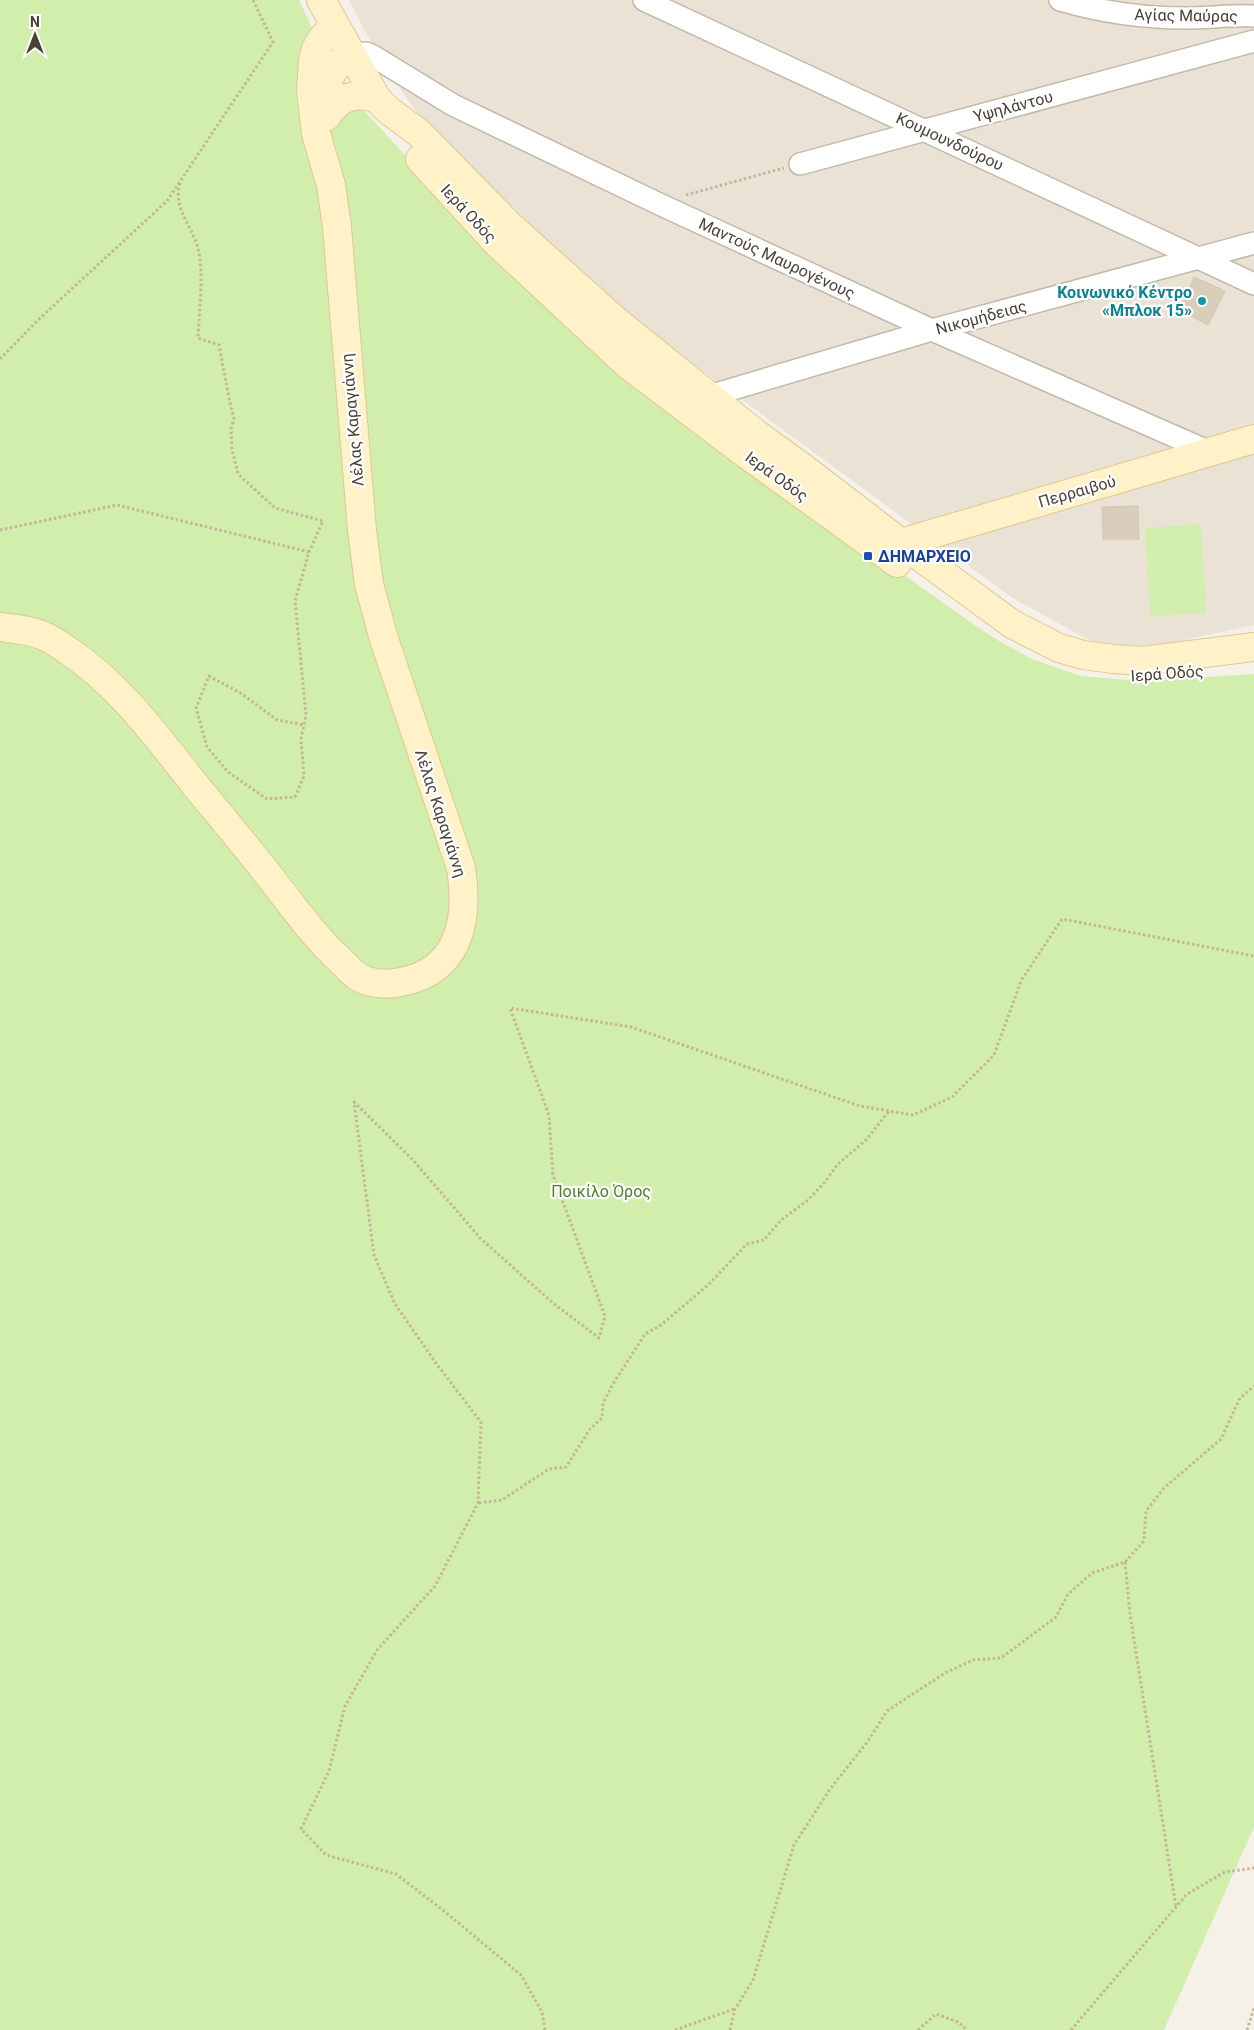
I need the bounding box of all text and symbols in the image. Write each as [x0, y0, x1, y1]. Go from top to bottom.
street label: Αγίας Μαύρας [1134, 5, 1238, 26]
north arrow [10, 10, 60, 60]
text: N [30, 14, 40, 30]
street label: Υψηλάντου [971, 87, 1055, 126]
street label: Κουμουνδούρου [893, 108, 1006, 175]
street label: Ιερά Οδός [437, 180, 500, 246]
street label: Μαντούς Μαυρογένους [696, 214, 858, 303]
place label: Κοινωνικό Κέντρο «Μπλοκ 15» [1057, 283, 1192, 320]
marker: Κοινωνικό Κέντρο «Μπλοκ 15» [1196, 295, 1208, 307]
street label: Νικομήδειας [934, 296, 1029, 339]
street label: Λέλας Καραγιάννη [337, 353, 368, 487]
street label: Ιερά Οδός [742, 447, 812, 506]
street label: Περραιβού [1036, 471, 1118, 512]
place label: ΔΗΜΑΡΧΕΙΟ [878, 547, 971, 566]
marker: ΔΗΜΑΡΧΕΙΟ [862, 550, 874, 562]
street label: Ιερά Οδός [1130, 661, 1204, 686]
street label: Λέλας Καραγιάννη [411, 747, 470, 879]
park label: Ποικίλο Όρος [551, 1182, 651, 1201]

